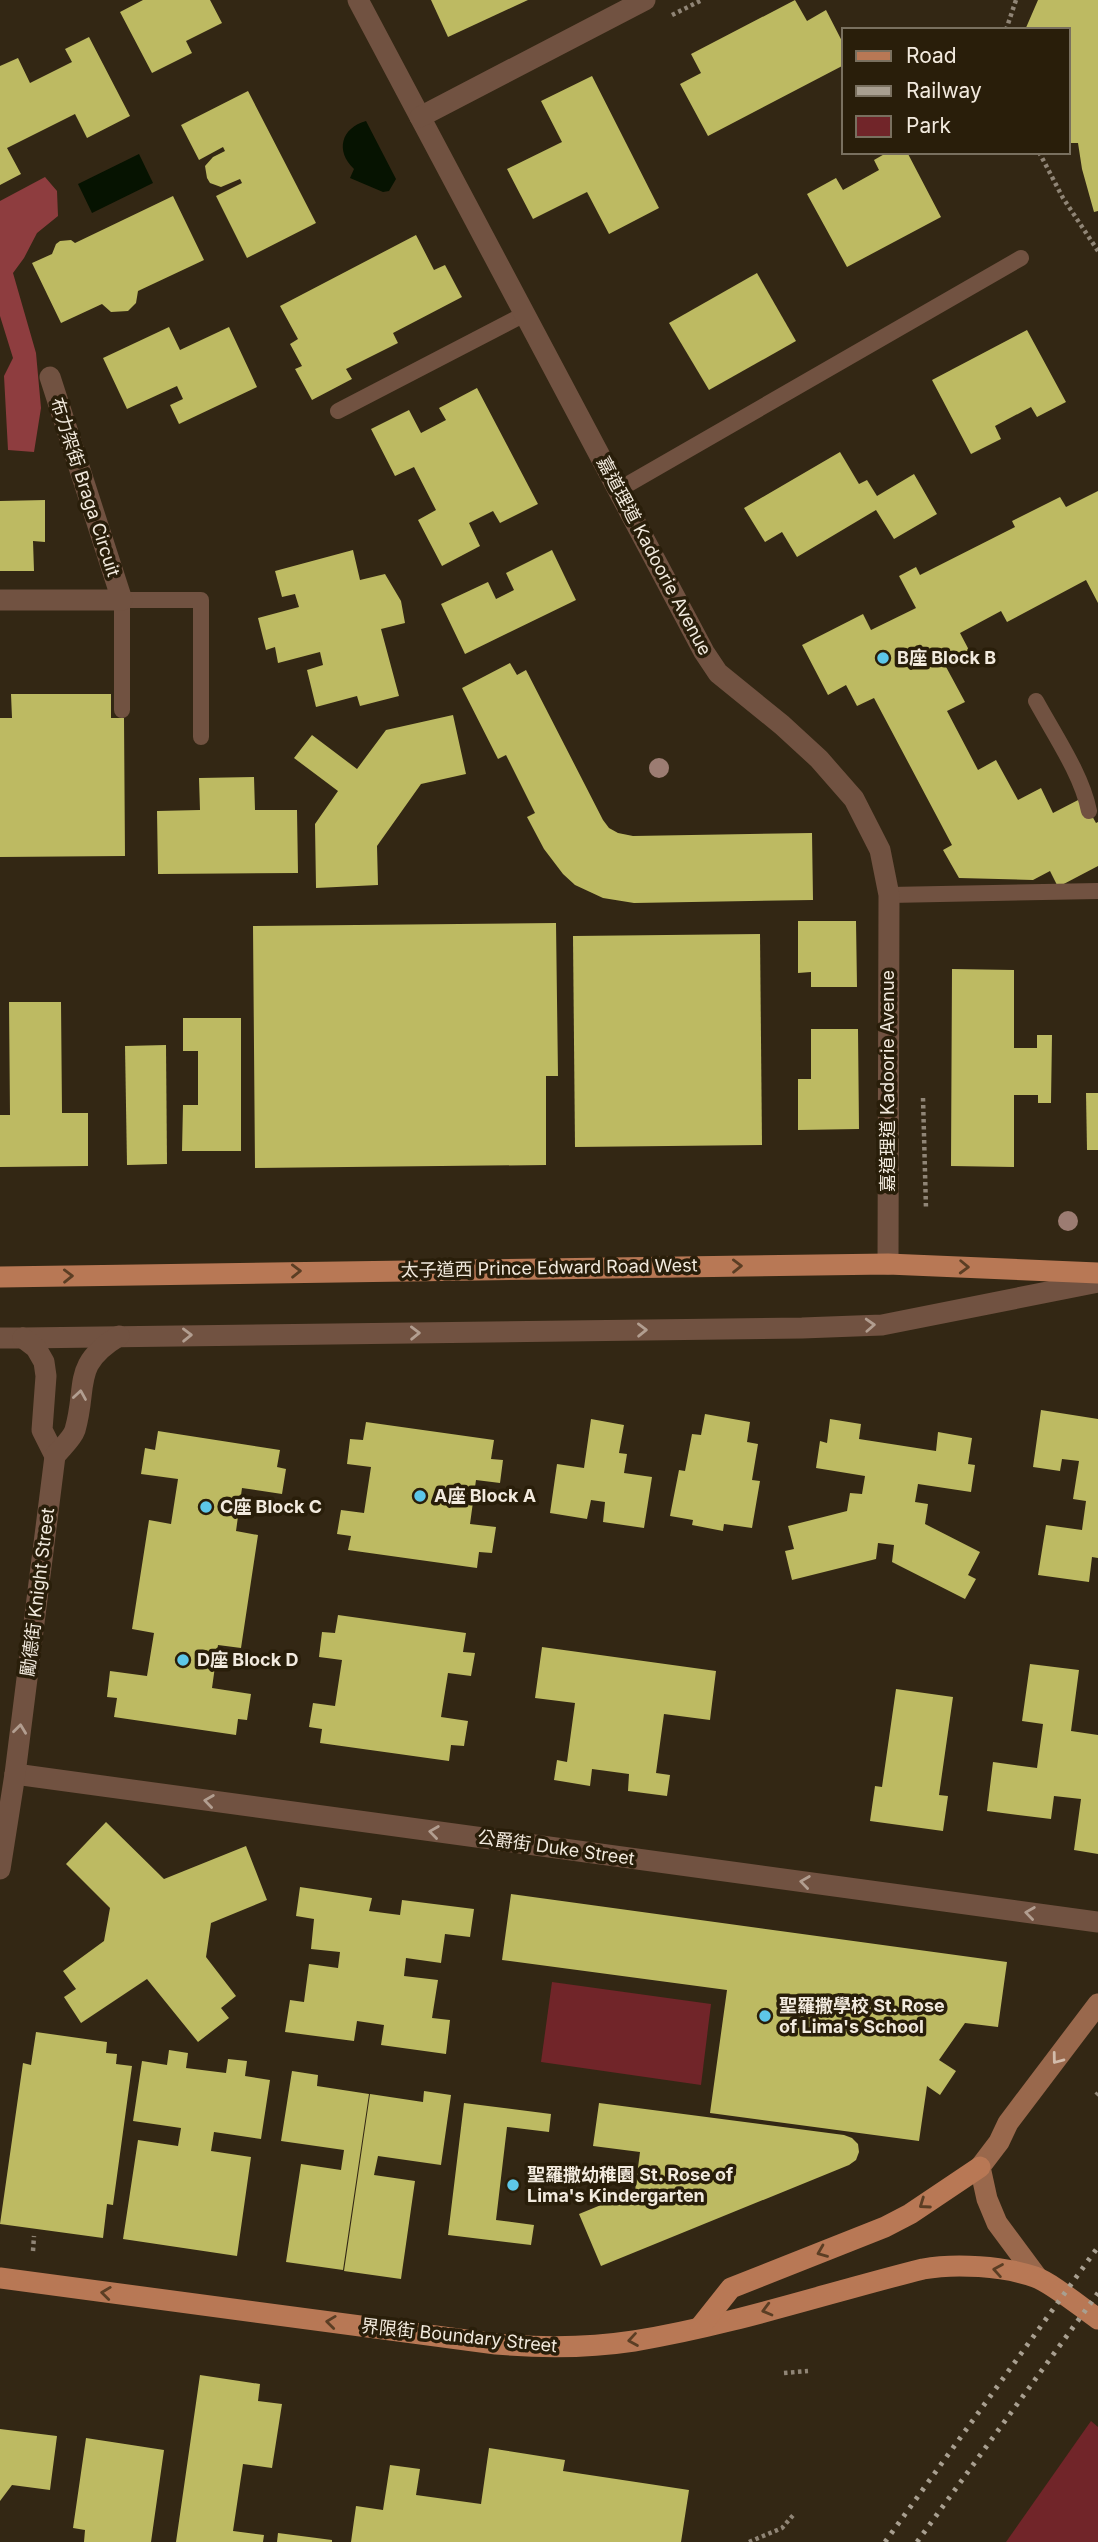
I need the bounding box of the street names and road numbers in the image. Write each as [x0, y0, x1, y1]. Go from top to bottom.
street label: 布力架街 Braga Circuit [47, 395, 124, 579]
street label: 嘉道理道 Kadoorie Avenue [593, 453, 716, 659]
street label: 嘉道理道 Kadoorie Avenue [877, 970, 898, 1192]
street label: 太子道西 Prince Edward Road West [400, 1254, 698, 1281]
street label: 勵德街 Knight Street [17, 1506, 58, 1677]
street label: 公爵街 Duke Street [476, 1826, 636, 1869]
street label: 界限街 Boundary Street [360, 2315, 558, 2356]

